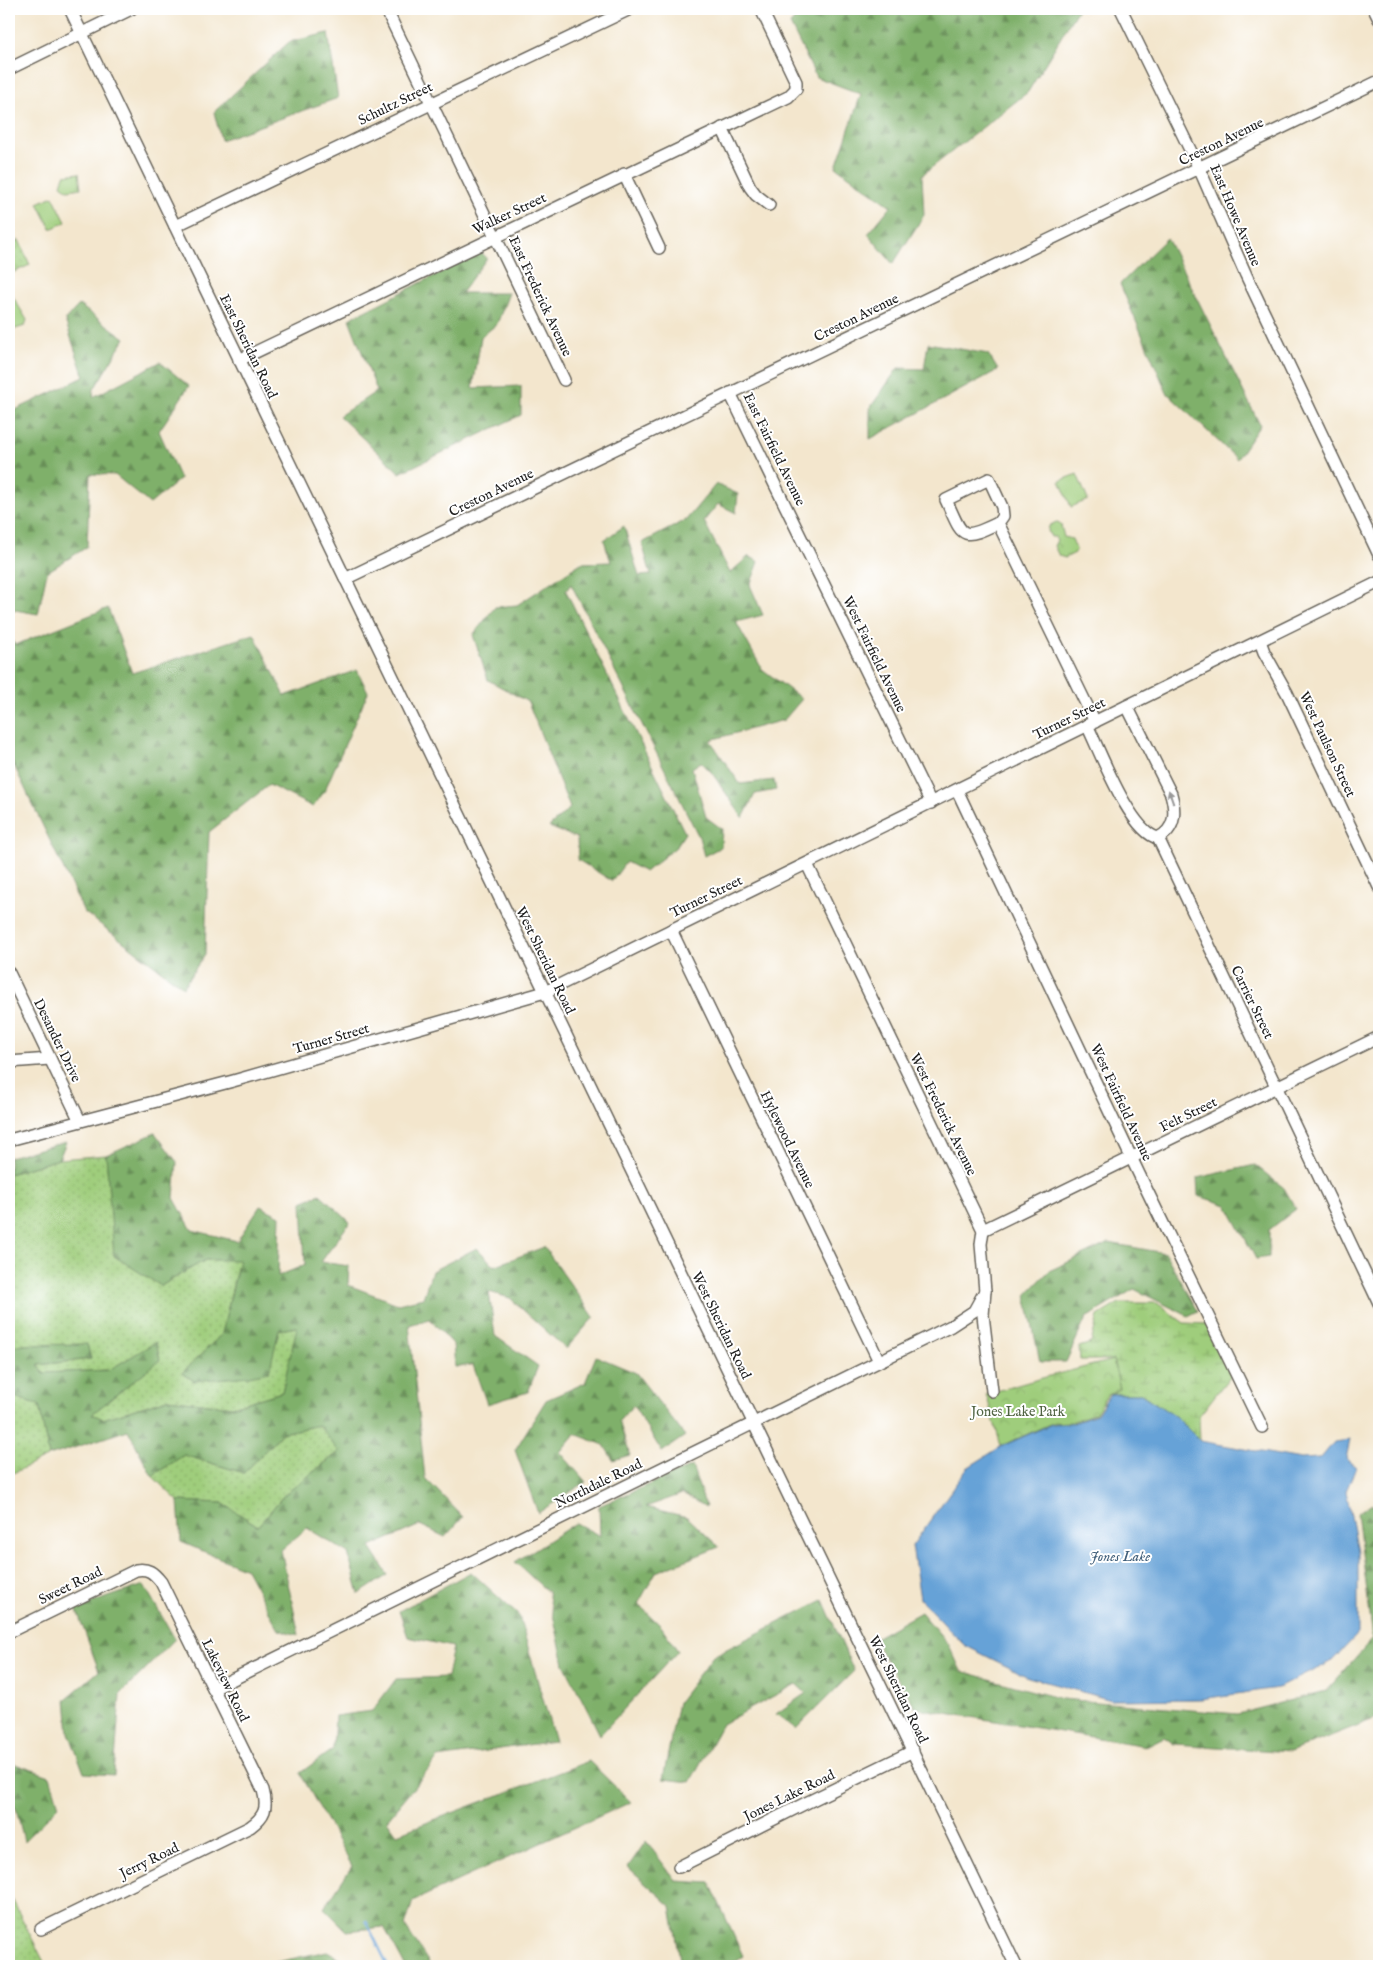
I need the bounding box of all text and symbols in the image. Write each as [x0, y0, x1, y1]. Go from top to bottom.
street label: Schultz Street [355, 78, 436, 130]
street label: Creston Avenue [1176, 113, 1267, 170]
street label: East Howe Avenue [1205, 162, 1265, 270]
street label: Walker Street [470, 189, 549, 239]
street label: East Frederick Avenue [504, 233, 576, 360]
street label: Creston Avenue [811, 289, 902, 346]
street label: East Sheridan Road [215, 291, 281, 402]
street label: East Fairfield Avenue [739, 390, 810, 510]
street label: Creston Avenue [446, 464, 537, 521]
street label: West Fairfield Avenue [838, 593, 910, 716]
street label: West Paulson Street [1295, 689, 1360, 800]
street label: Turner Street [1030, 694, 1109, 744]
one-way arrow [1167, 789, 1175, 804]
street label: Turner Street [667, 872, 746, 922]
street label: West Sheridan Road [511, 904, 579, 1018]
street label: Carrier Street [1227, 963, 1278, 1042]
street label: Desander Drive [29, 996, 85, 1086]
street label: Turner Street [291, 1019, 372, 1058]
street label: West Fairfield Avenue [1086, 1041, 1156, 1164]
street label: West Frederick Avenue [906, 1050, 981, 1179]
street label: Hylewood Avenue [756, 1088, 819, 1192]
street label: Felt Street [1157, 1093, 1220, 1137]
street label: West Sheridan Road [687, 1269, 755, 1383]
park label: Jones Lake Park [969, 1403, 1066, 1421]
street label: Northdale Road [552, 1455, 646, 1513]
water label: Jones Lake [1090, 1547, 1150, 1566]
street label: Sweet Road [36, 1563, 106, 1609]
street label: West Sheridan Road [864, 1633, 932, 1747]
street label: Lakeview Road [197, 1636, 253, 1725]
street label: Jones Lake Road [739, 1766, 838, 1827]
street label: Jerry Road [115, 1839, 182, 1884]

